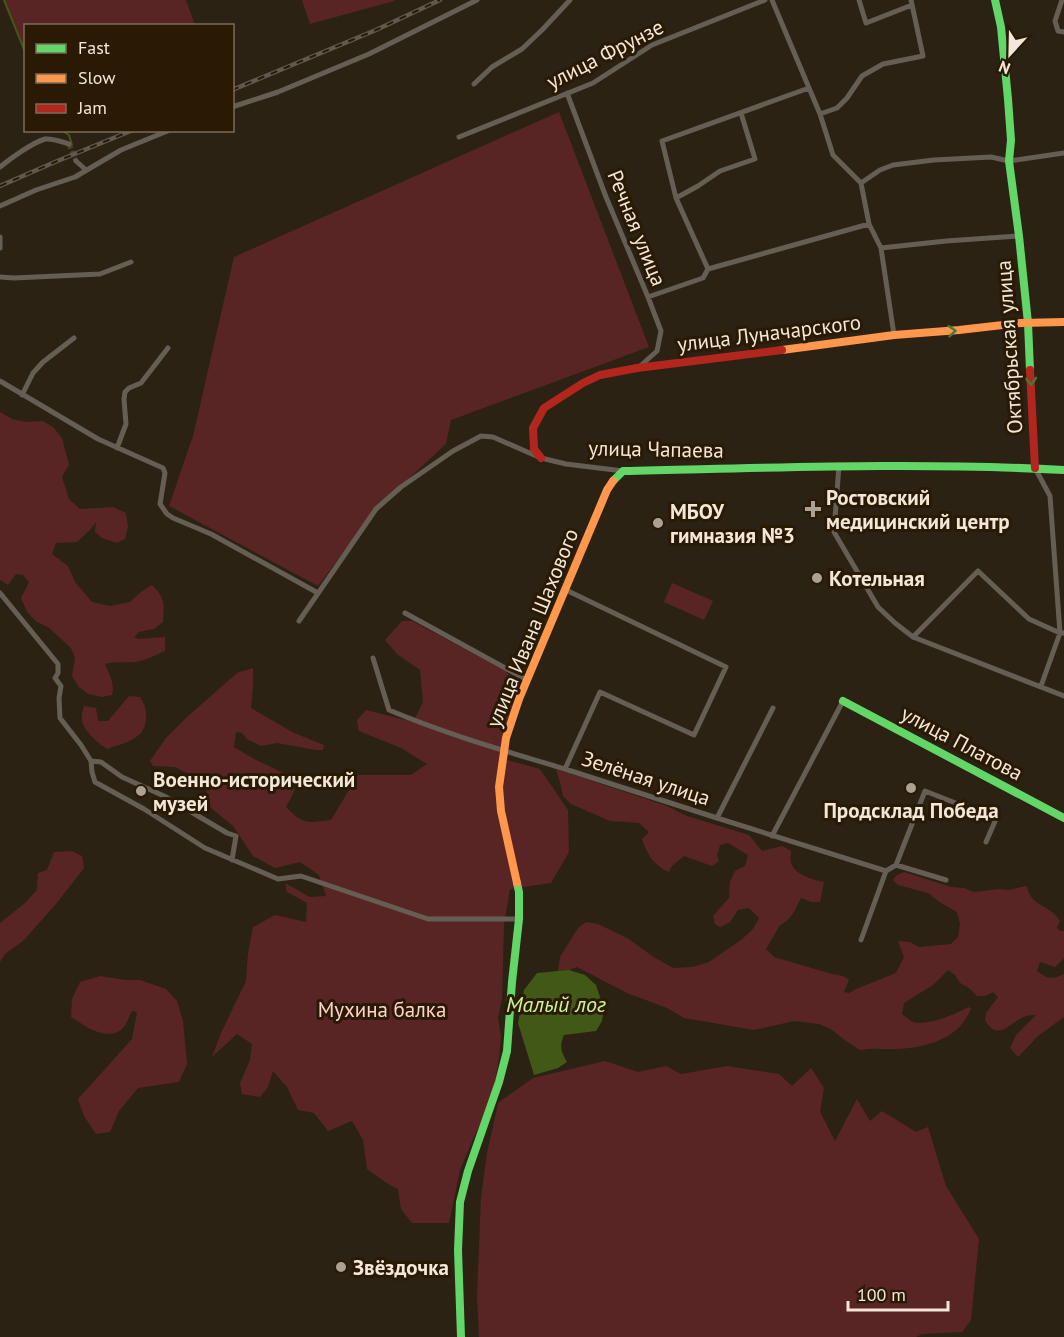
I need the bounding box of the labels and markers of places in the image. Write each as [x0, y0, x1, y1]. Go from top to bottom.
place label: Ростовский медицинский центр [826, 484, 1010, 535]
place label: МБОУ гимназия №3 [670, 498, 795, 549]
marker: Ростовский медицинский центр [804, 500, 822, 518]
marker: МБОУ гимназия №3 [651, 516, 665, 530]
place label: Котельная [829, 565, 925, 592]
marker: Котельная [810, 571, 824, 585]
place label: Военно-исторический музей [153, 766, 355, 817]
marker: Продсклад Победа [904, 781, 918, 795]
marker: Военно-исторический музей [134, 784, 148, 798]
place label: Продсклад Победа [823, 797, 999, 824]
place label: Звёздочка [353, 1254, 449, 1281]
marker: Звёздочка [334, 1260, 348, 1274]

